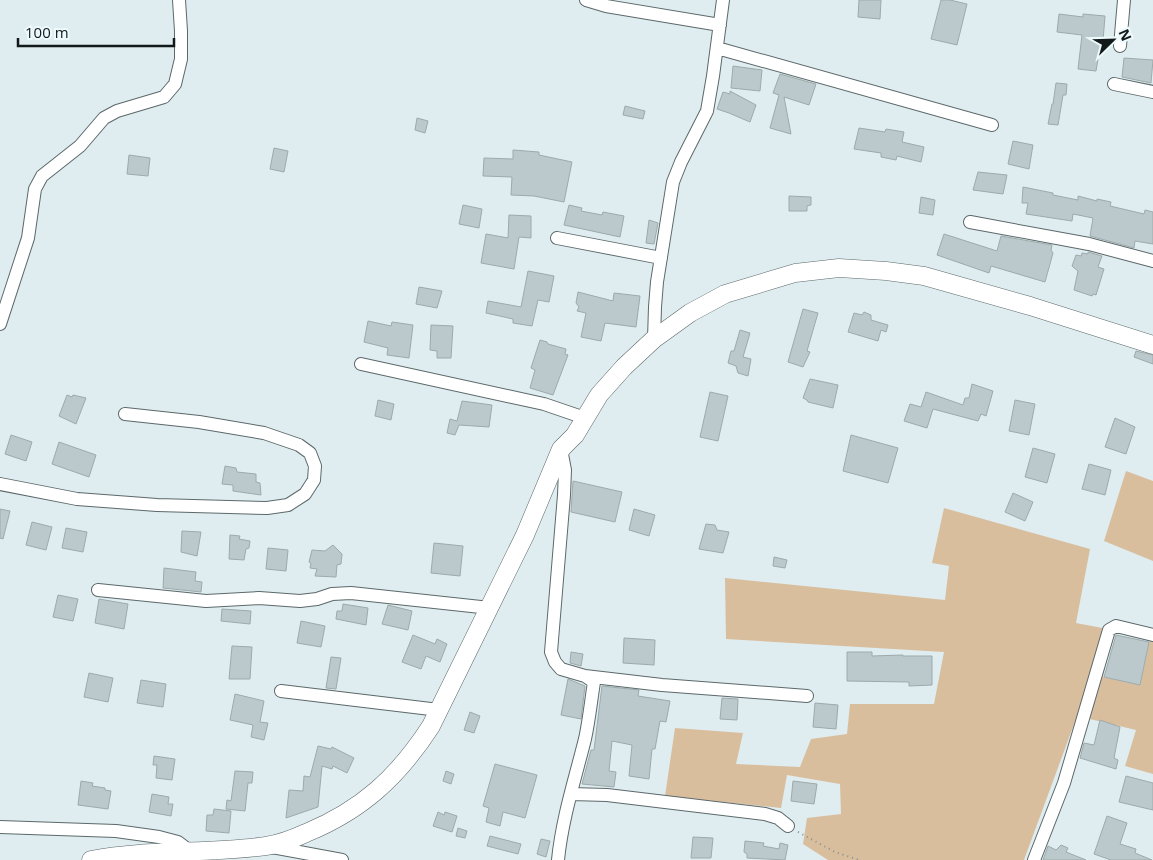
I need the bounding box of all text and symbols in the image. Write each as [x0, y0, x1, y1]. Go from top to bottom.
scale bar [18, 15, 174, 47]
north arrow [1088, 15, 1138, 65]
text: 100 m [25, 22, 69, 42]
text: N [1114, 26, 1136, 44]

